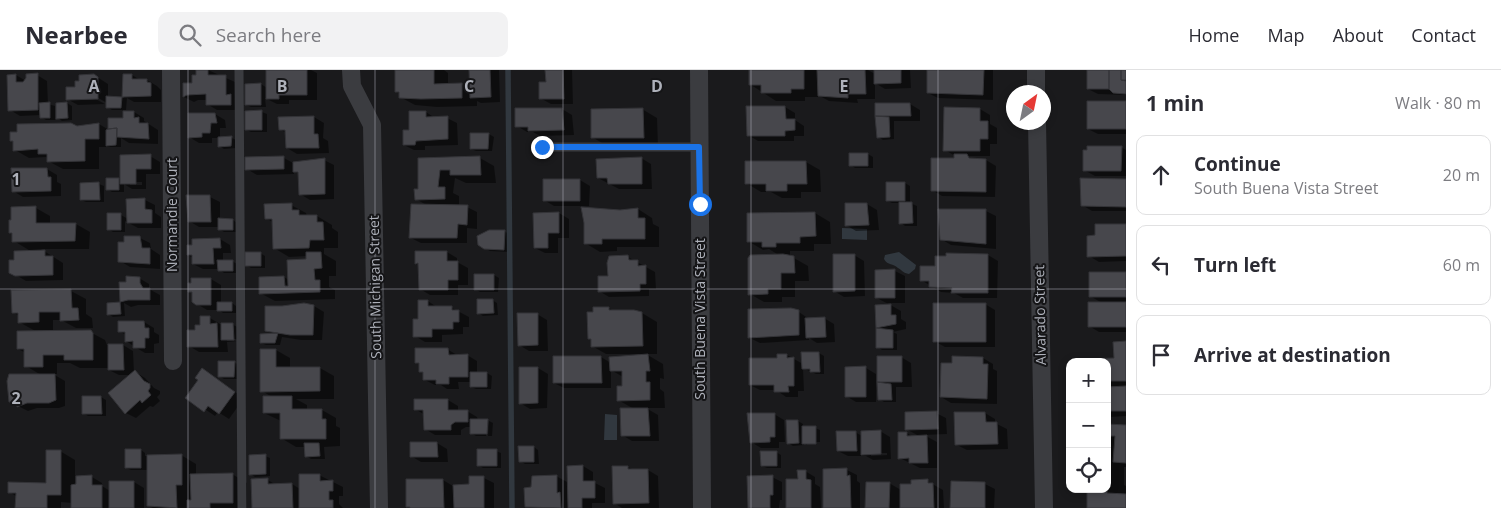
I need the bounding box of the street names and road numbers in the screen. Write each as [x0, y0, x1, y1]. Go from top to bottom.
street label: Normandie Court [162, 158, 181, 272]
street label: South Michigan Street [364, 215, 385, 359]
street label: South Buena Vista Street [690, 238, 709, 400]
street label: Alvarado Street [1029, 265, 1050, 365]

